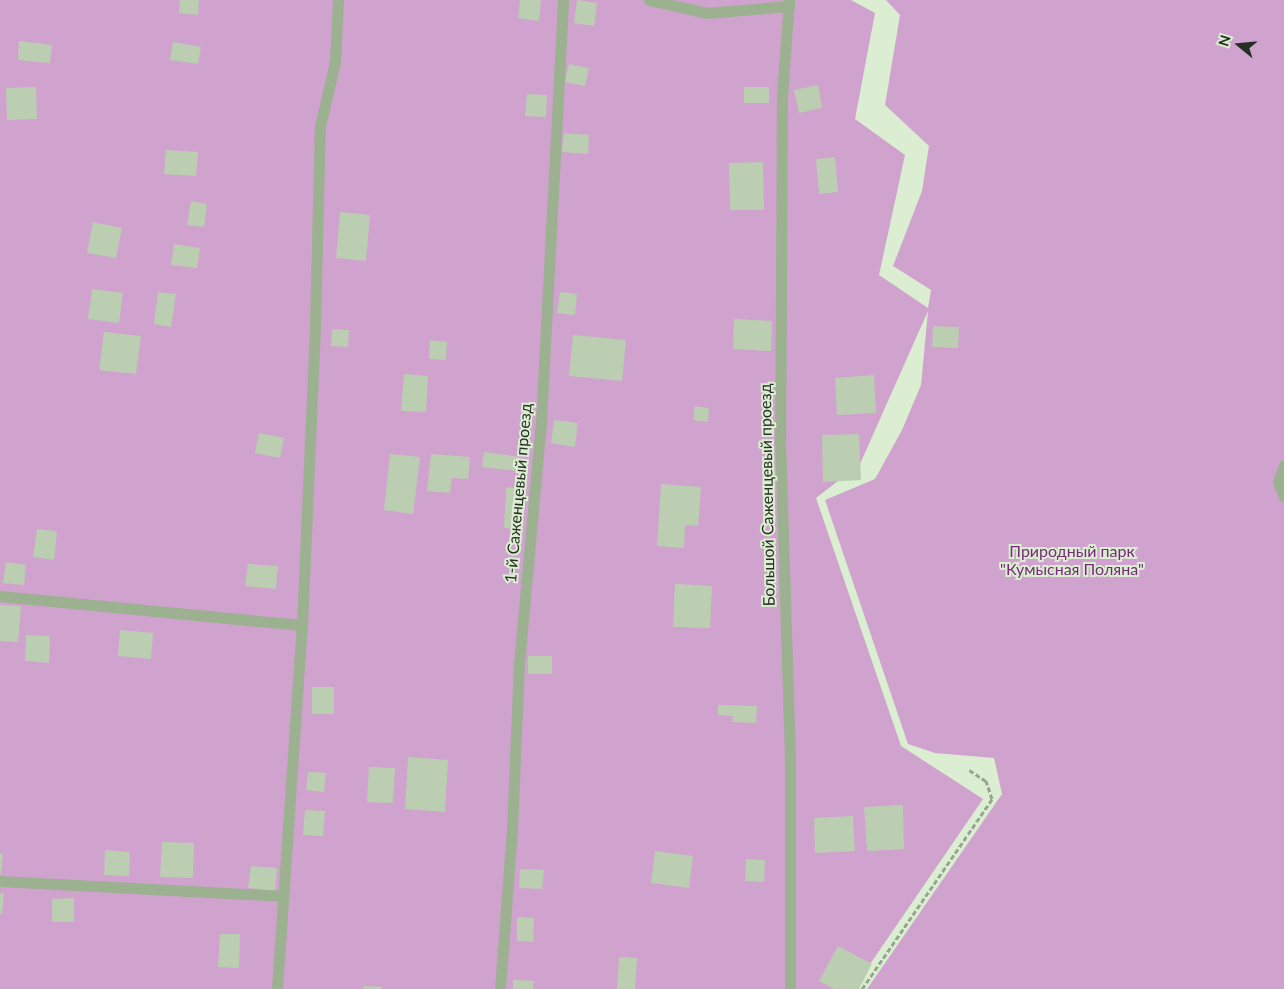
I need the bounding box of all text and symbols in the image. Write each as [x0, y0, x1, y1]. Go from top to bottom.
north arrow [1214, 20, 1264, 70]
text: N [1214, 33, 1234, 48]
street label: Большой Саженцевый проезд [755, 383, 779, 607]
street label: 1-й Саженцевый проезд [501, 402, 535, 584]
park label: Природный парк "Кумысная Поляна" [1000, 541, 1144, 579]

